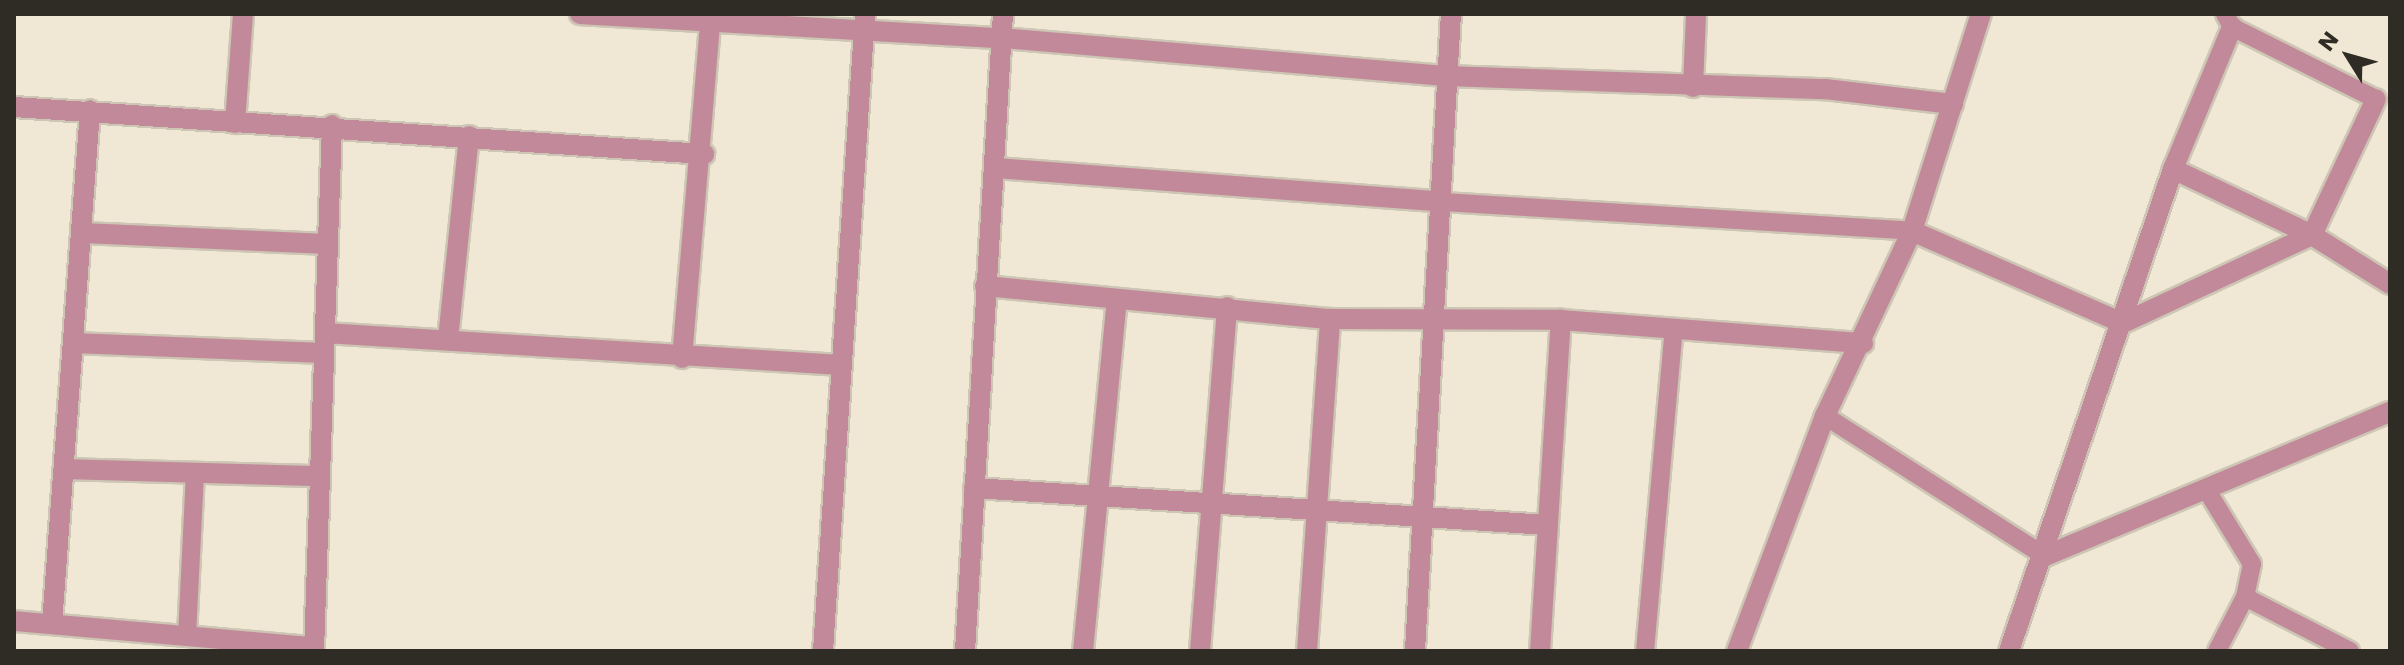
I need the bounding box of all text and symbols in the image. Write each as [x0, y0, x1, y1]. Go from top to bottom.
north arrow [2308, 16, 2388, 96]
text: N [2311, 25, 2346, 57]

